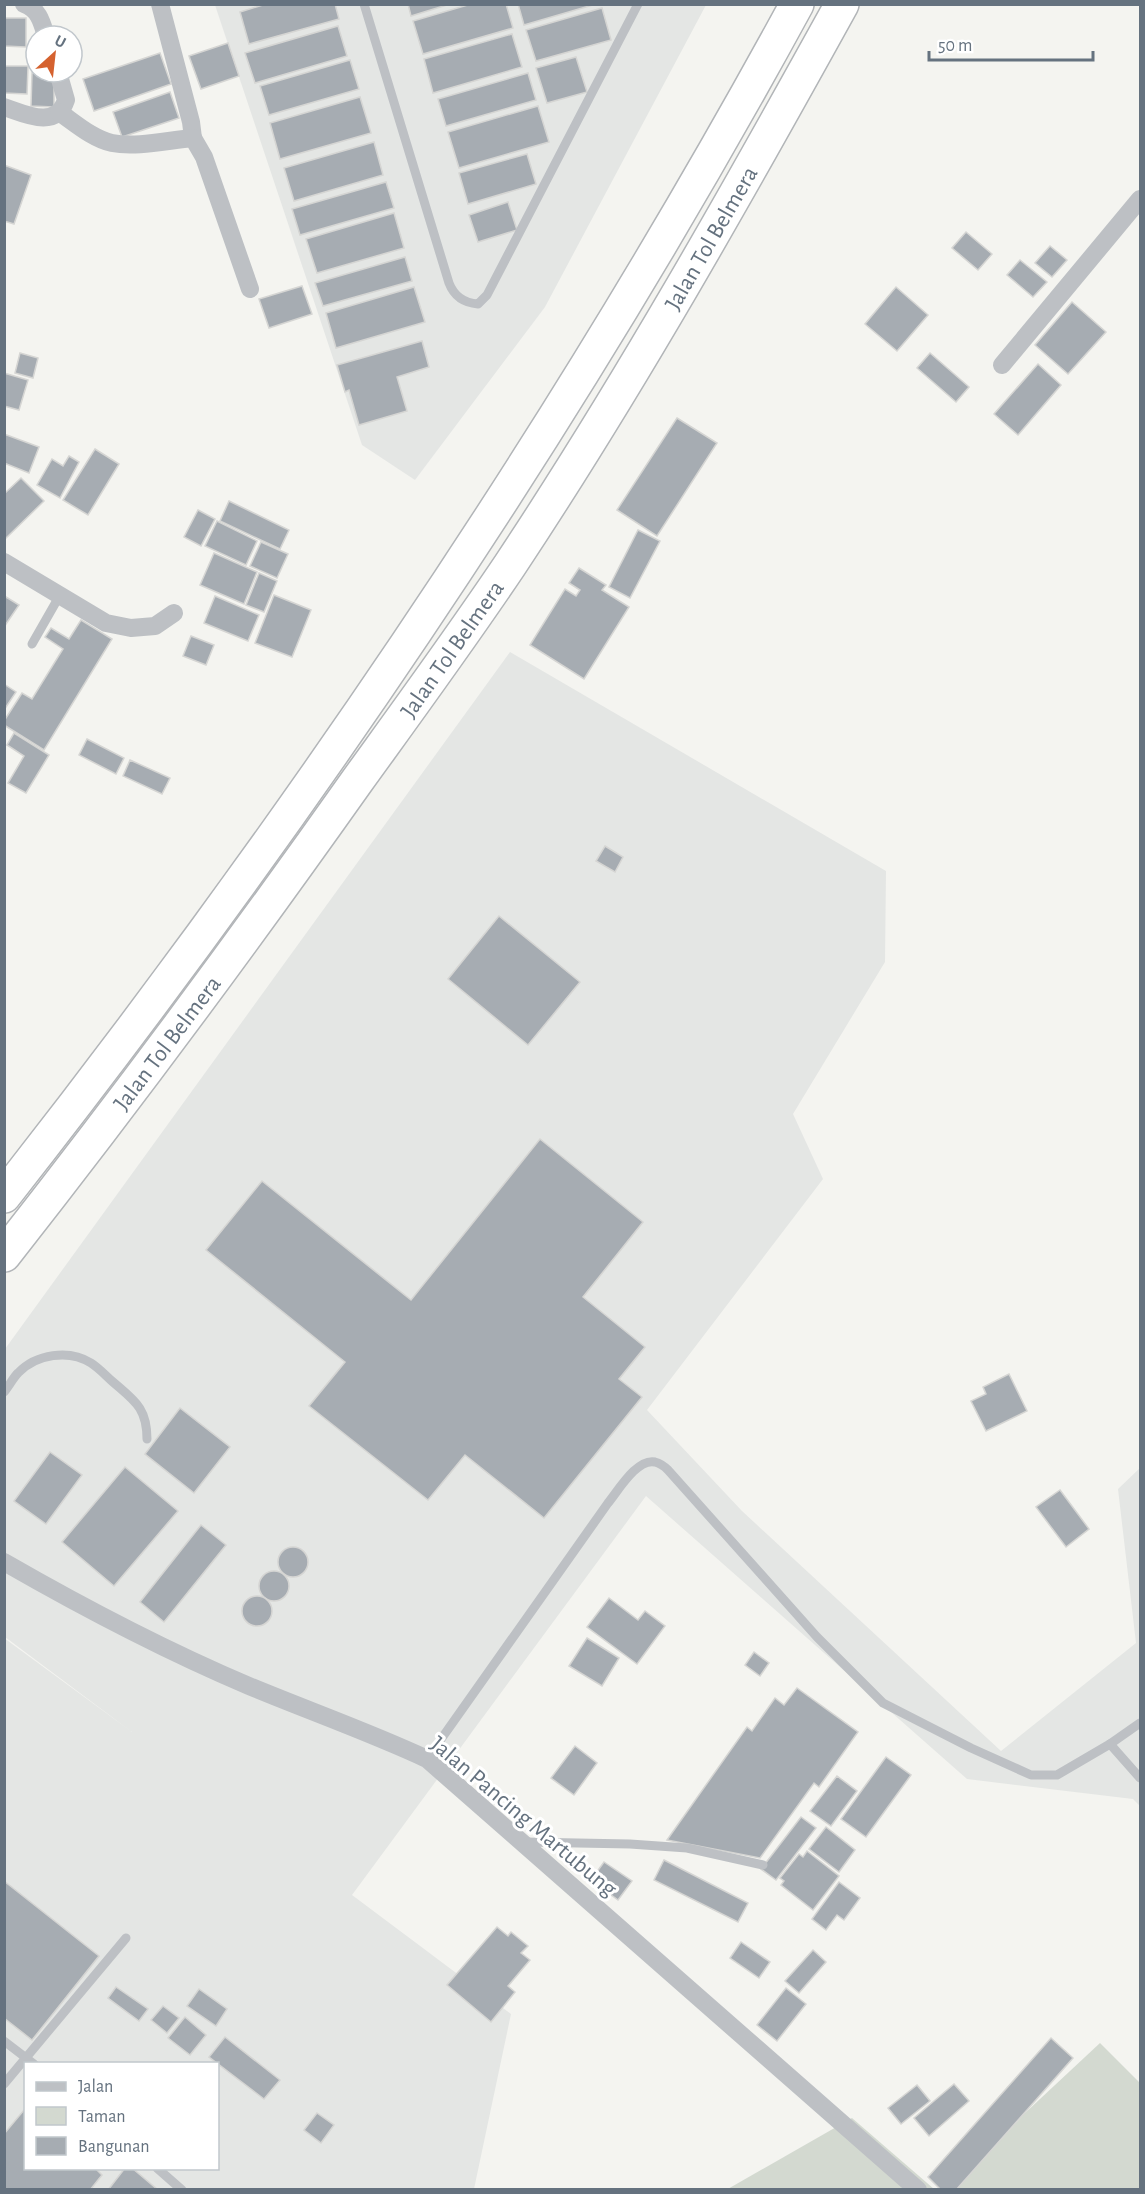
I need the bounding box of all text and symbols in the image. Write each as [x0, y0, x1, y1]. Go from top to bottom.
north arrow [24, 24, 84, 84]
scale bar [929, 24, 1092, 62]
text: U [52, 32, 69, 51]
text: 50 m [938, 37, 972, 55]
street label: Jalan Tol Belmera [661, 163, 763, 314]
street label: Jalan Tol Belmera [397, 577, 509, 723]
street label: Jalan Tol Belmera [110, 972, 226, 1115]
street label: Jalan Pancing Martubung [426, 1732, 621, 1902]
legend [24, 2062, 219, 2170]
text: Jalan [78, 2078, 113, 2096]
text: Taman [78, 2108, 126, 2126]
text: Bangunan [78, 2138, 150, 2156]

